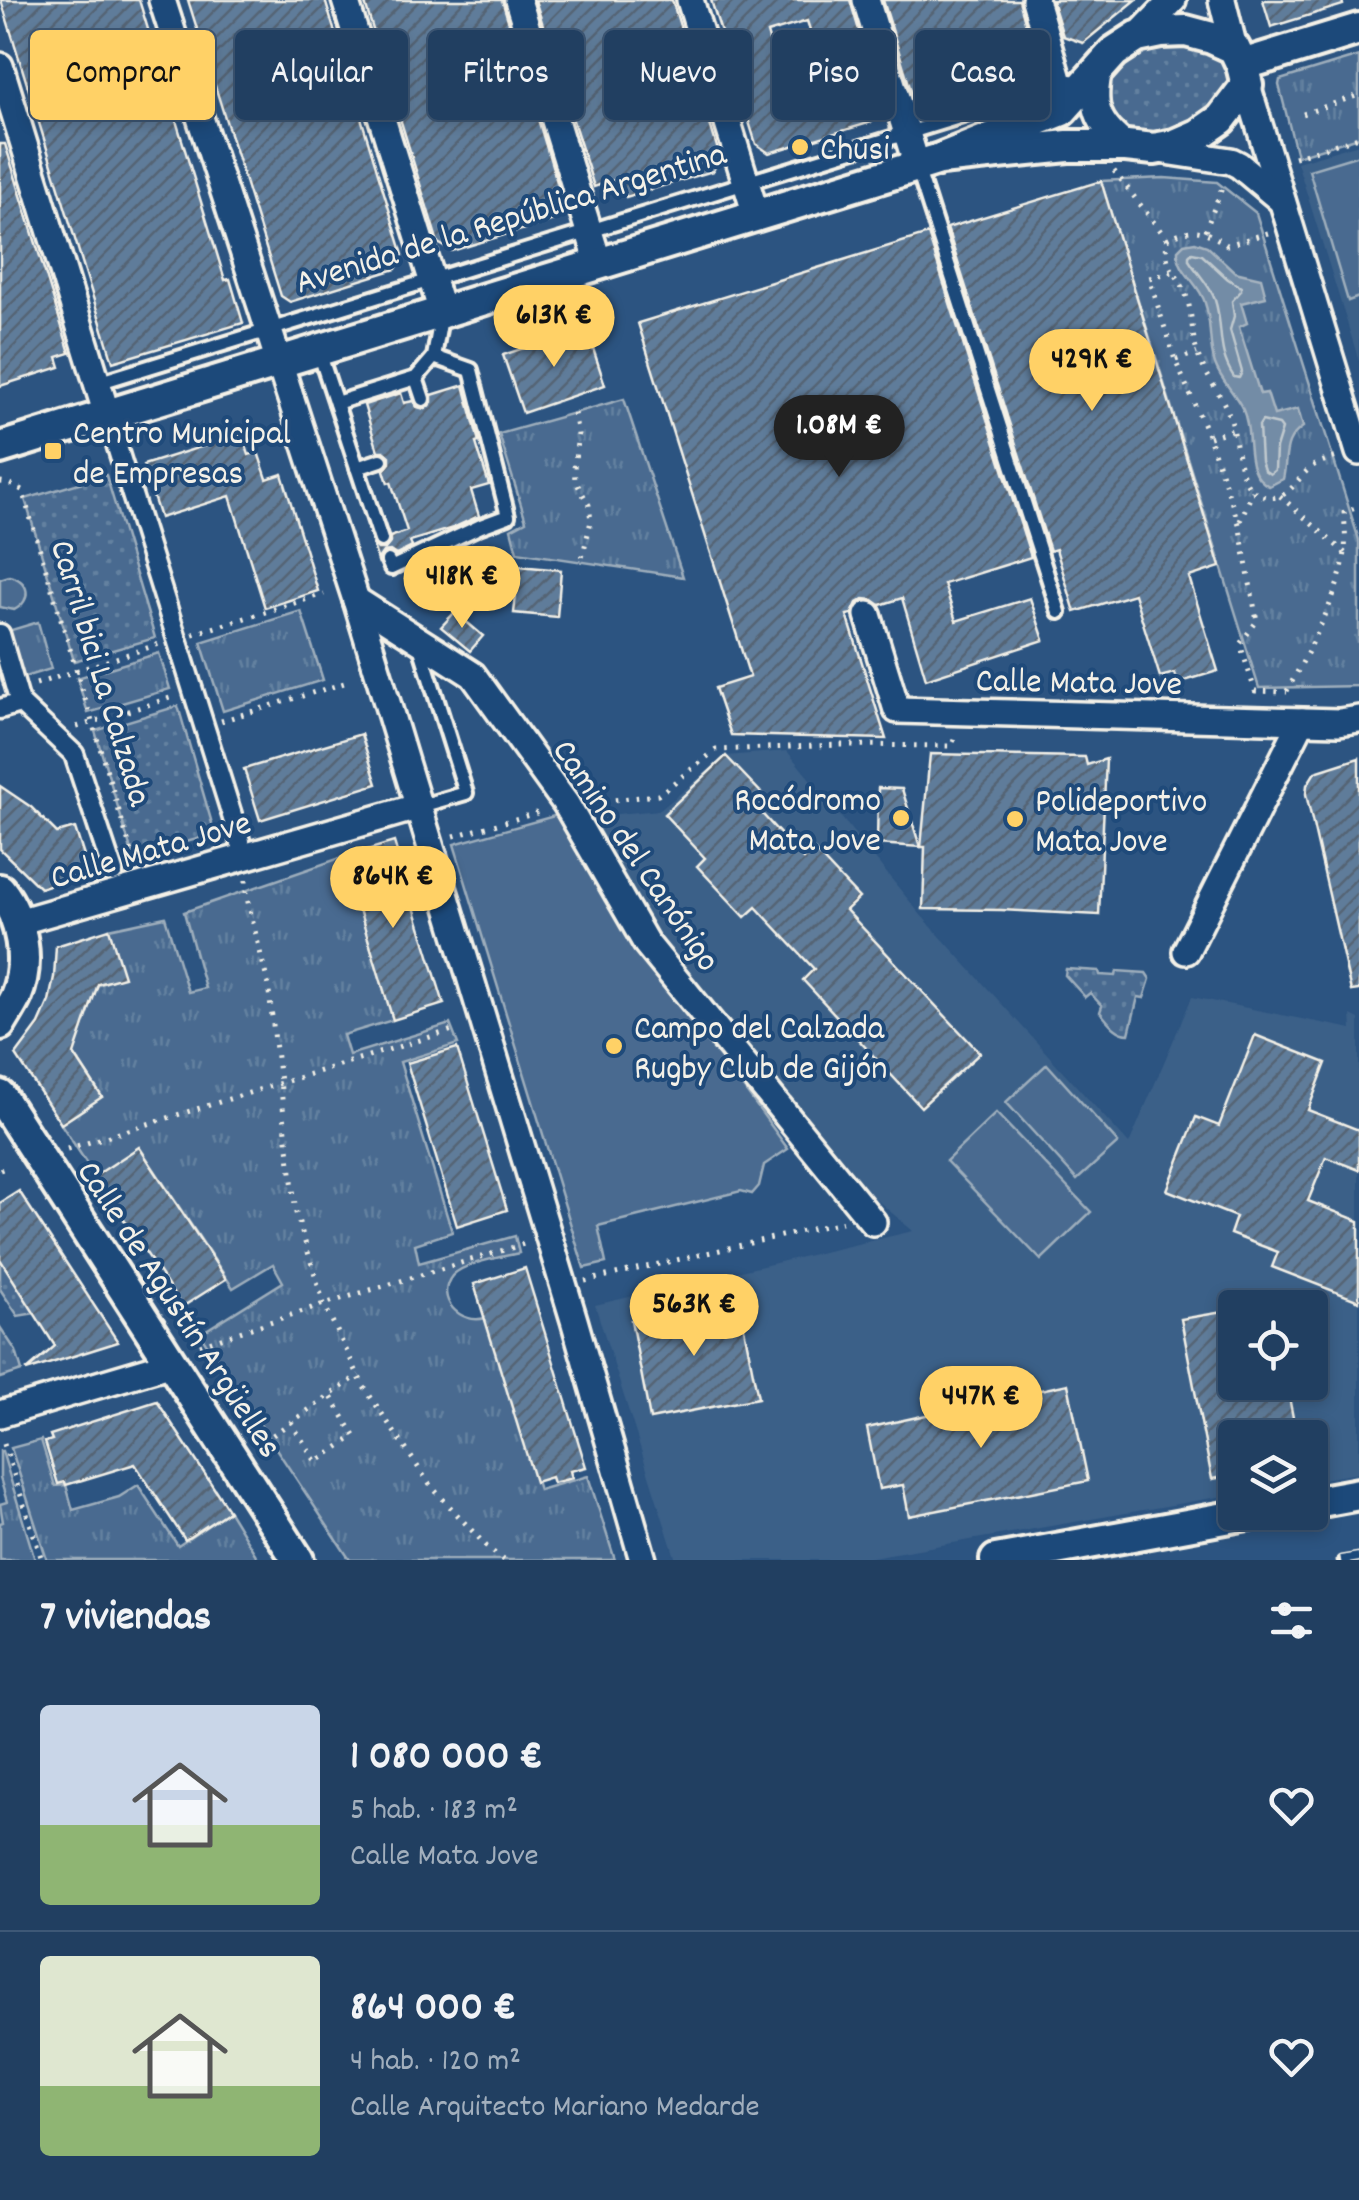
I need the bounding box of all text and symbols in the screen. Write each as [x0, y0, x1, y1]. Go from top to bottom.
chip: Comprar [30, 30, 215, 120]
chip: Alquilar [235, 30, 408, 120]
chip: Filtros [428, 30, 584, 120]
chip: Nuevo [604, 30, 752, 120]
chip: Piso [772, 30, 895, 120]
chip: Casa [915, 30, 1050, 120]
place label: Chusi [820, 127, 890, 177]
street label: Avenida de la República Argentina [290, 131, 734, 310]
marker: Chusi [789, 136, 811, 158]
pin: 613K € [473, 285, 635, 370]
text: 613K € [516, 294, 592, 340]
pin: 429K € [1011, 329, 1173, 414]
text: 429K € [1051, 338, 1133, 384]
pin: 1.08M € [747, 395, 931, 480]
text: 1.08M € [796, 404, 882, 450]
place label: Centro Municipal de Empresas [73, 411, 291, 501]
marker: Centro Municipal de Empresas [42, 440, 64, 462]
street label: Carril bici La Calzada [34, 534, 163, 813]
pin: 418K € [381, 546, 543, 631]
text: 418K € [425, 555, 499, 601]
street label: Calle Mata Jove [975, 658, 1183, 712]
street label: Camino del Canónigo [537, 730, 730, 983]
place label: Rocódromo Mata Jove [734, 778, 881, 868]
place label: Polideportivo Mata Jove [1035, 779, 1207, 869]
street label: Calle Mata Jove [45, 800, 257, 905]
marker: Rocódromo Mata Jove [890, 807, 912, 829]
marker: Polideportivo Mata Jove [1004, 808, 1026, 830]
pin: 864K € [312, 846, 474, 931]
text: 864K € [352, 855, 434, 901]
place label: Campo del Calzada Rugby Club de Gijón [634, 1006, 888, 1096]
marker: Campo del Calzada Rugby Club de Gijón [603, 1035, 625, 1057]
street label: Calle de Agustín Argüelles [62, 1152, 292, 1469]
pin: 563K € [613, 1274, 775, 1359]
text: 563K € [652, 1283, 736, 1329]
map controls [1218, 1290, 1328, 1530]
button: locate [1218, 1290, 1328, 1400]
pin: 447K € [900, 1366, 1062, 1451]
text: 447K € [942, 1375, 1020, 1421]
button: layers [1218, 1420, 1328, 1530]
text: 7 viviendas [40, 1590, 211, 1650]
icon: filters [1264, 1593, 1319, 1648]
text: 1 080 000 € [350, 1729, 543, 1789]
icon: home [120, 1745, 240, 1865]
icon: heart [1264, 1778, 1319, 1833]
text: 5 hab. · 183 m² [350, 1789, 518, 1835]
text: Calle Mata Jove [350, 1835, 539, 1881]
text: 864 000 € [350, 1980, 516, 2040]
icon: home [120, 1996, 240, 2116]
icon: heart [1264, 2029, 1319, 2084]
text: 4 hab. · 120 m² [350, 2040, 521, 2086]
text: Calle Arquitecto Mariano Medarde [350, 2086, 759, 2132]

